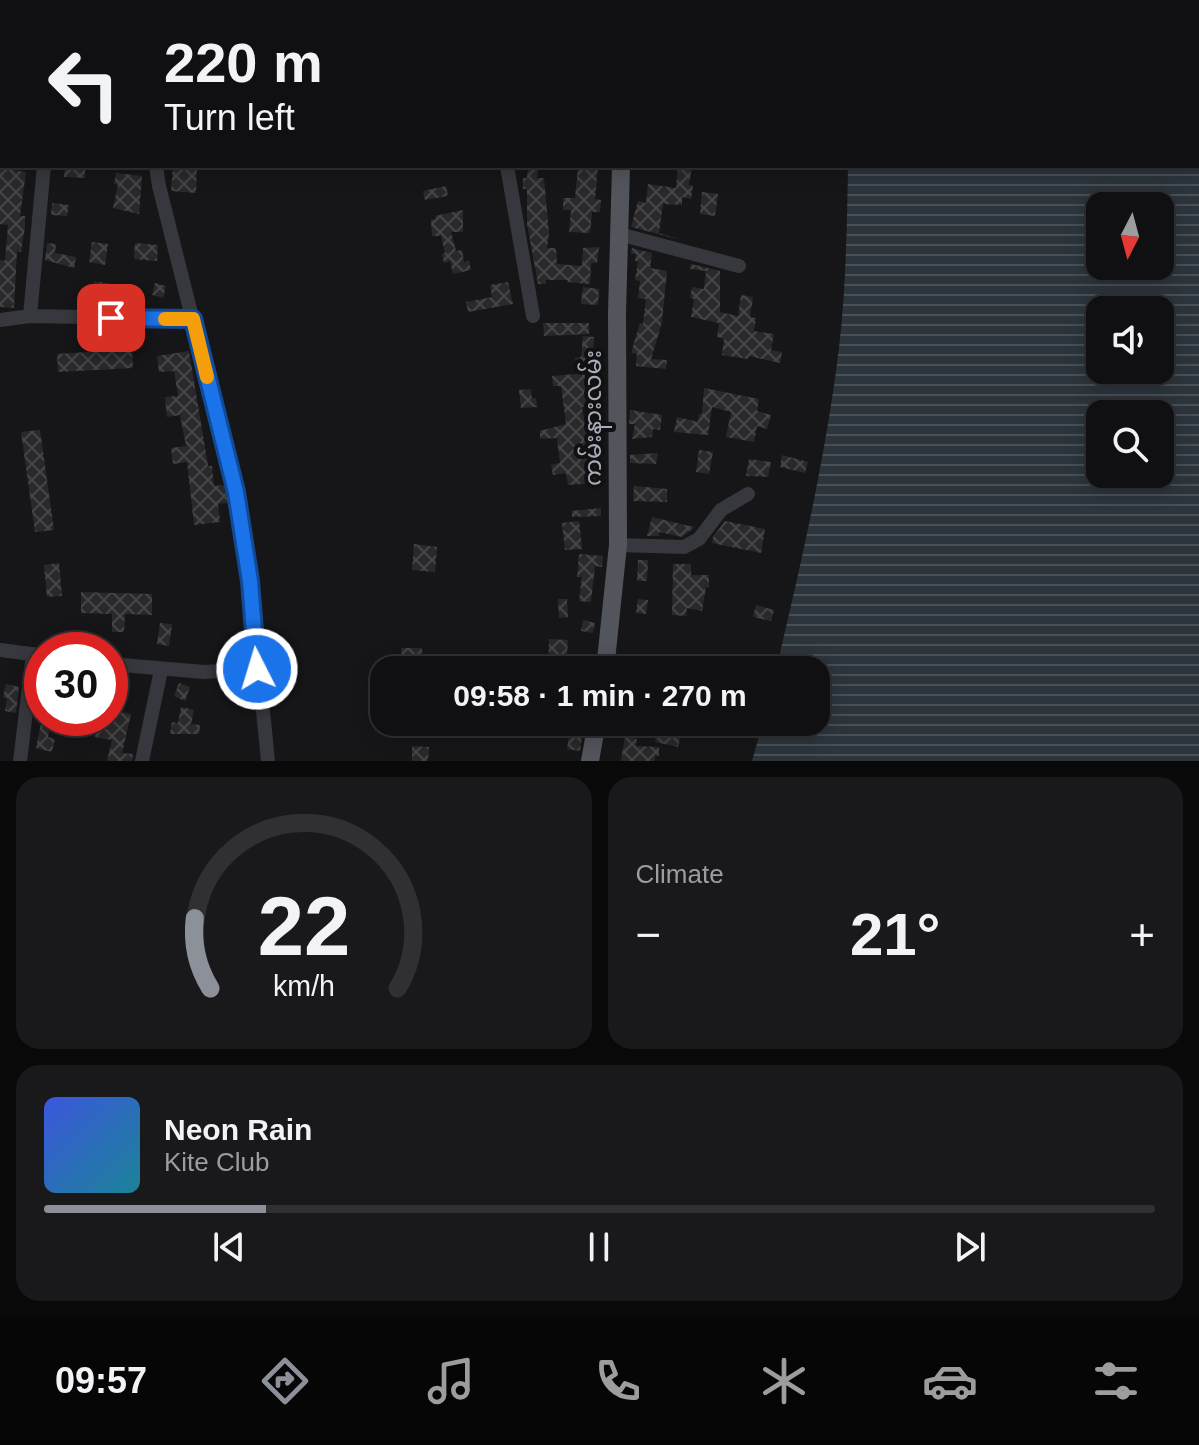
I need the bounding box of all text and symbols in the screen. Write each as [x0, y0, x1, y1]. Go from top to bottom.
text: 220 m [164, 31, 323, 94]
icon: left [32, 32, 136, 136]
text: Turn left [164, 97, 295, 138]
north arrow [1086, 192, 1174, 280]
map controls [1086, 192, 1174, 488]
pin [77, 284, 145, 352]
icon: arrive [89, 296, 133, 340]
button: sound [1086, 296, 1174, 384]
street label: ကမ်းနားလမ်း [577, 350, 612, 486]
button: search [1086, 400, 1174, 488]
position arrow [215, 627, 299, 711]
speed limit sign: 30 [24, 632, 128, 736]
text: 09:58 · 1 min · 270 m [453, 679, 747, 712]
text: Climate [636, 859, 724, 889]
text: 22 [257, 880, 350, 973]
text: 21° [850, 901, 941, 968]
text: − [636, 910, 661, 959]
text: + [1129, 910, 1155, 959]
text: km/h [273, 970, 335, 1002]
text: Neon Rain [164, 1113, 312, 1146]
text: Kite Club [164, 1147, 270, 1177]
icon: previous [207, 1225, 251, 1269]
icon: pause [577, 1225, 621, 1269]
icon: next [948, 1225, 992, 1269]
icon: directions [257, 1353, 313, 1409]
icon: music [423, 1353, 479, 1409]
icon: phone [590, 1353, 646, 1409]
icon: climate [756, 1353, 812, 1409]
icon: car [922, 1353, 978, 1409]
icon: filters [1088, 1353, 1144, 1409]
text: 09:57 [55, 1360, 147, 1401]

